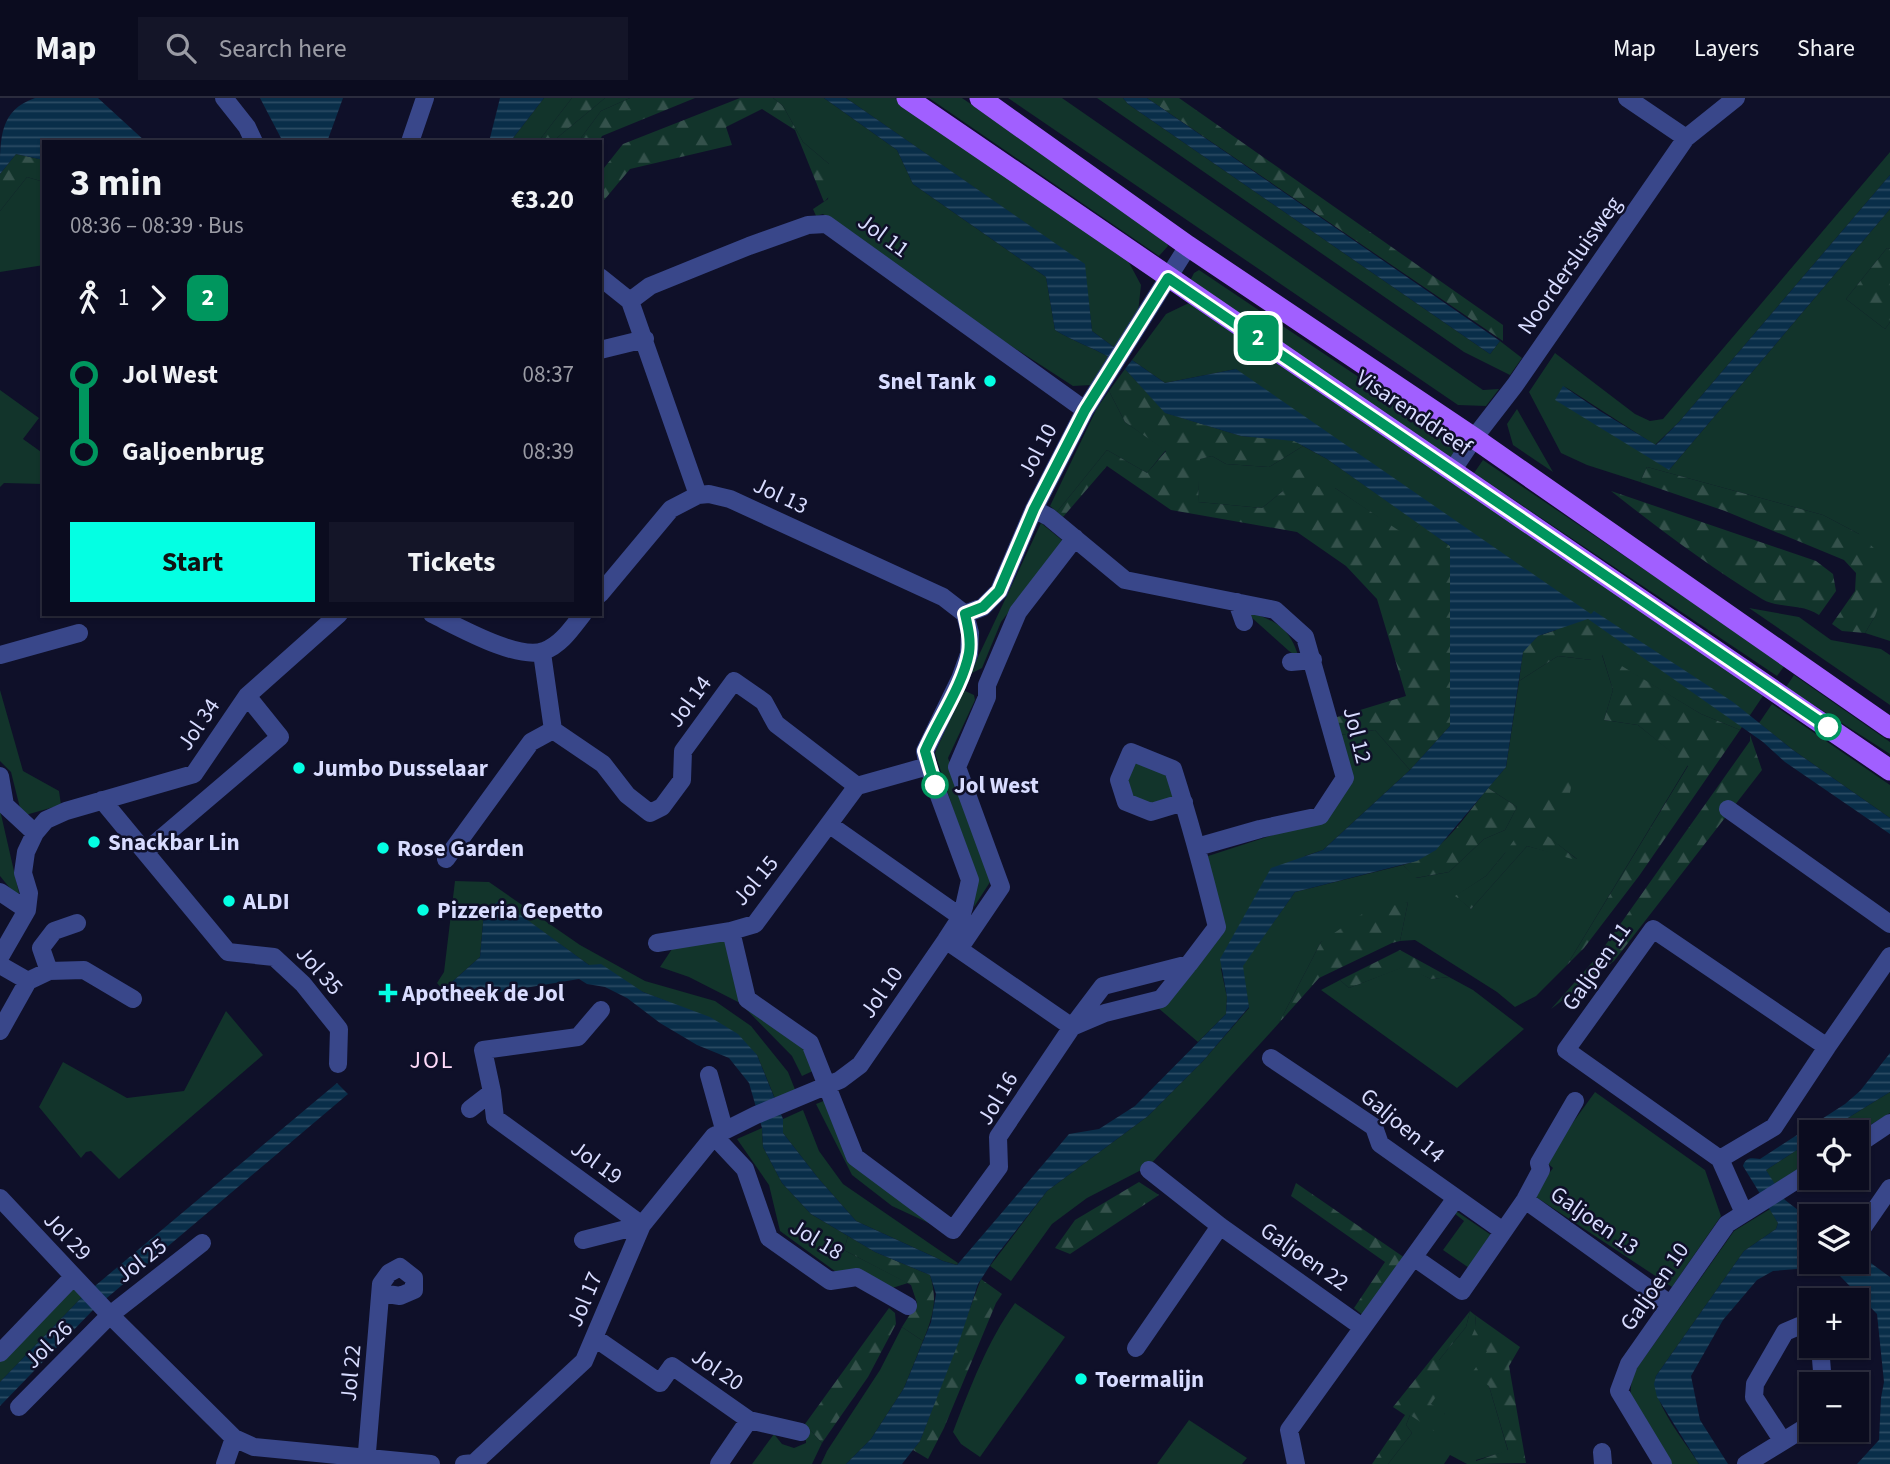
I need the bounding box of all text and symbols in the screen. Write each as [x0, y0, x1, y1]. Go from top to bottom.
search box [138, 17, 628, 80]
text: Map [35, 25, 96, 72]
icon: search [162, 29, 200, 67]
text: Search here [218, 30, 347, 67]
text: Map [1613, 31, 1656, 66]
text: Layers [1694, 31, 1759, 66]
text: Share [1797, 31, 1855, 66]
text: 3 min [70, 156, 162, 210]
text: €3.20 [511, 181, 574, 218]
street label: Noordersluisweg [1509, 189, 1630, 341]
street label: Jol 11 [851, 205, 916, 265]
text: 08:36 – 08:39 · Bus [70, 209, 244, 242]
icon: walk [70, 279, 108, 317]
icon: forward [139, 279, 177, 317]
text: 2 [201, 280, 214, 315]
text: 1 [118, 281, 129, 314]
line badge: 2 [1235, 315, 1281, 361]
text: 2 [1252, 320, 1264, 355]
text: Jol West [122, 356, 218, 393]
text: 08:37 [523, 358, 574, 391]
street label: Visarenddreef [1349, 361, 1479, 464]
place label: Snel Tank [878, 365, 976, 398]
marker: Snel Tank [982, 373, 998, 389]
street label: Jol 10 [1010, 417, 1065, 483]
text: Galjoenbrug [122, 433, 264, 470]
text: 08:39 [523, 435, 574, 468]
street label: Jol 13 [748, 468, 814, 522]
button: Start [70, 522, 315, 602]
button: Tickets [329, 522, 574, 602]
street label: Jol 14 [659, 669, 719, 734]
street label: Jol 34 [169, 692, 228, 757]
street label: Jol 12 [1335, 704, 1380, 767]
unlabelled marker [1815, 714, 1841, 740]
place label: Jumbo Dusselaar [313, 752, 489, 785]
marker: Jumbo Dusselaar [291, 760, 307, 776]
place label: Jol West [954, 769, 1039, 802]
marker: Jol West [922, 772, 948, 798]
place label: Snackbar Lin [108, 826, 240, 859]
place label: Rose Garden [397, 832, 524, 865]
marker: Snackbar Lin [86, 834, 102, 850]
marker: Rose Garden [375, 840, 391, 856]
street label: Jol 15 [724, 848, 786, 913]
place label: ALDI [242, 885, 290, 918]
marker: ALDI [221, 893, 237, 909]
place label: Pizzeria Gepetto [437, 894, 603, 927]
marker: Pizzeria Gepetto [415, 902, 431, 918]
street label: Galjoen 11 [1554, 915, 1639, 1017]
street label: Jol 35 [288, 938, 351, 1002]
street label: Jol 10 [852, 960, 911, 1025]
place label: Apotheek de Jol [401, 977, 565, 1010]
marker: Apotheek de Jol [380, 985, 396, 1001]
district label: JOL [409, 1043, 455, 1078]
street label: Jol 16 [969, 1065, 1026, 1131]
street label: Galjoen 14 [1353, 1080, 1452, 1171]
map controls [1799, 1120, 1869, 1442]
button: locate [1799, 1120, 1869, 1190]
street label: Jol 19 [564, 1132, 629, 1192]
street label: Galjoen 13 [1544, 1178, 1646, 1263]
street label: Jol 29 [36, 1204, 99, 1268]
button: layers [1799, 1204, 1869, 1274]
street label: Jol 18 [784, 1211, 850, 1268]
street label: Galjoen 22 [1254, 1214, 1356, 1299]
street label: Jol 25 [109, 1230, 174, 1291]
street label: Galjoen 10 [1612, 1235, 1697, 1337]
street label: Jol 17 [558, 1267, 611, 1332]
button: + [1799, 1288, 1869, 1358]
street label: Jol 26 [17, 1313, 80, 1376]
street label: Jol 20 [685, 1340, 750, 1399]
street label: Jol 22 [332, 1343, 369, 1403]
place label: Toermalijn [1095, 1363, 1204, 1396]
marker: Toermalijn [1073, 1371, 1089, 1387]
button: − [1799, 1372, 1869, 1442]

